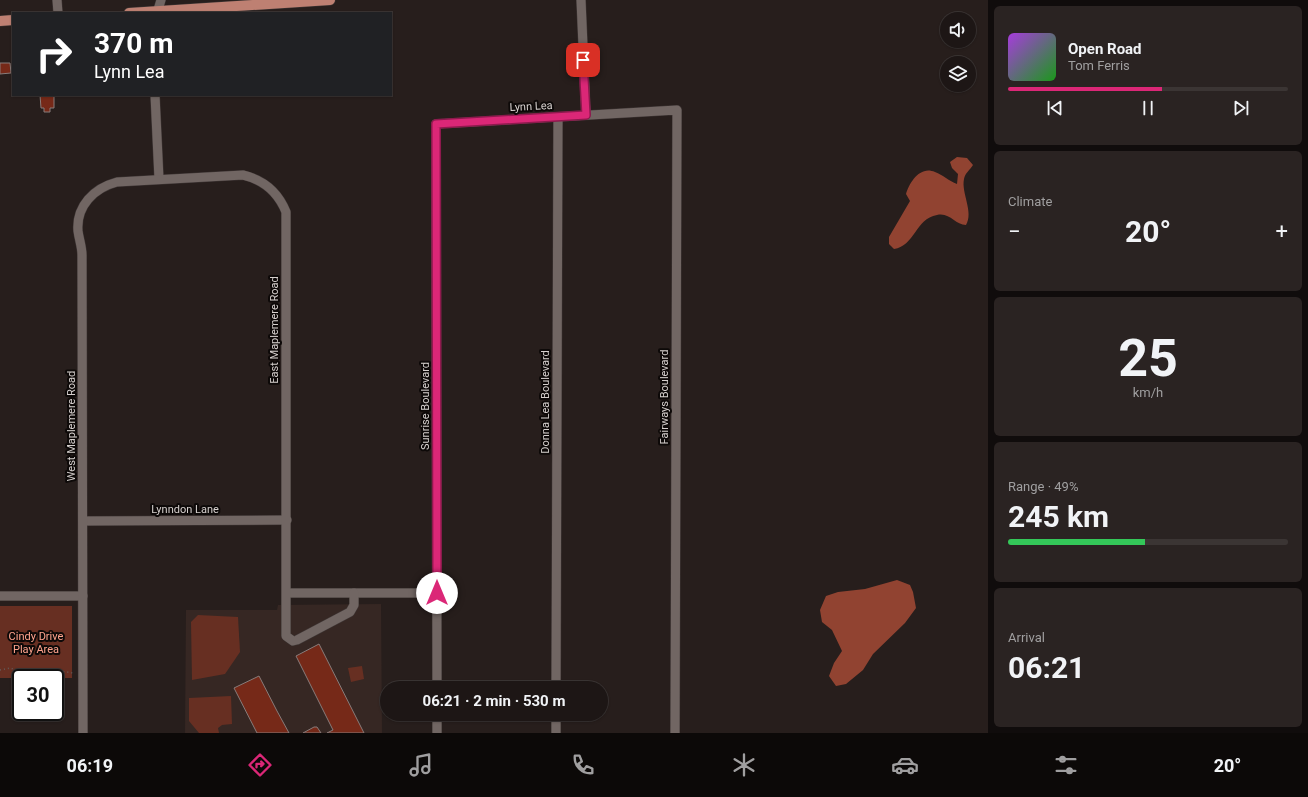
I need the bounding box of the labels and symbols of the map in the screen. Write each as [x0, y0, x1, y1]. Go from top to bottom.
pin [566, 43, 600, 77]
street label: Lynn Lea [509, 99, 553, 114]
street label: East Maplemere Road [268, 276, 281, 384]
street label: Donna Lea Boulevard [539, 350, 552, 454]
street label: Fairways Boulevard [658, 350, 671, 444]
street label: Sunrise Boulevard [419, 362, 432, 450]
street label: West Maplemere Road [65, 371, 78, 481]
street label: Lynndon Lane [151, 503, 219, 516]
position arrow [416, 572, 458, 614]
park label: Cindy Drive Play Area [9, 630, 64, 656]
speed limit sign: 30 [12, 669, 64, 721]

